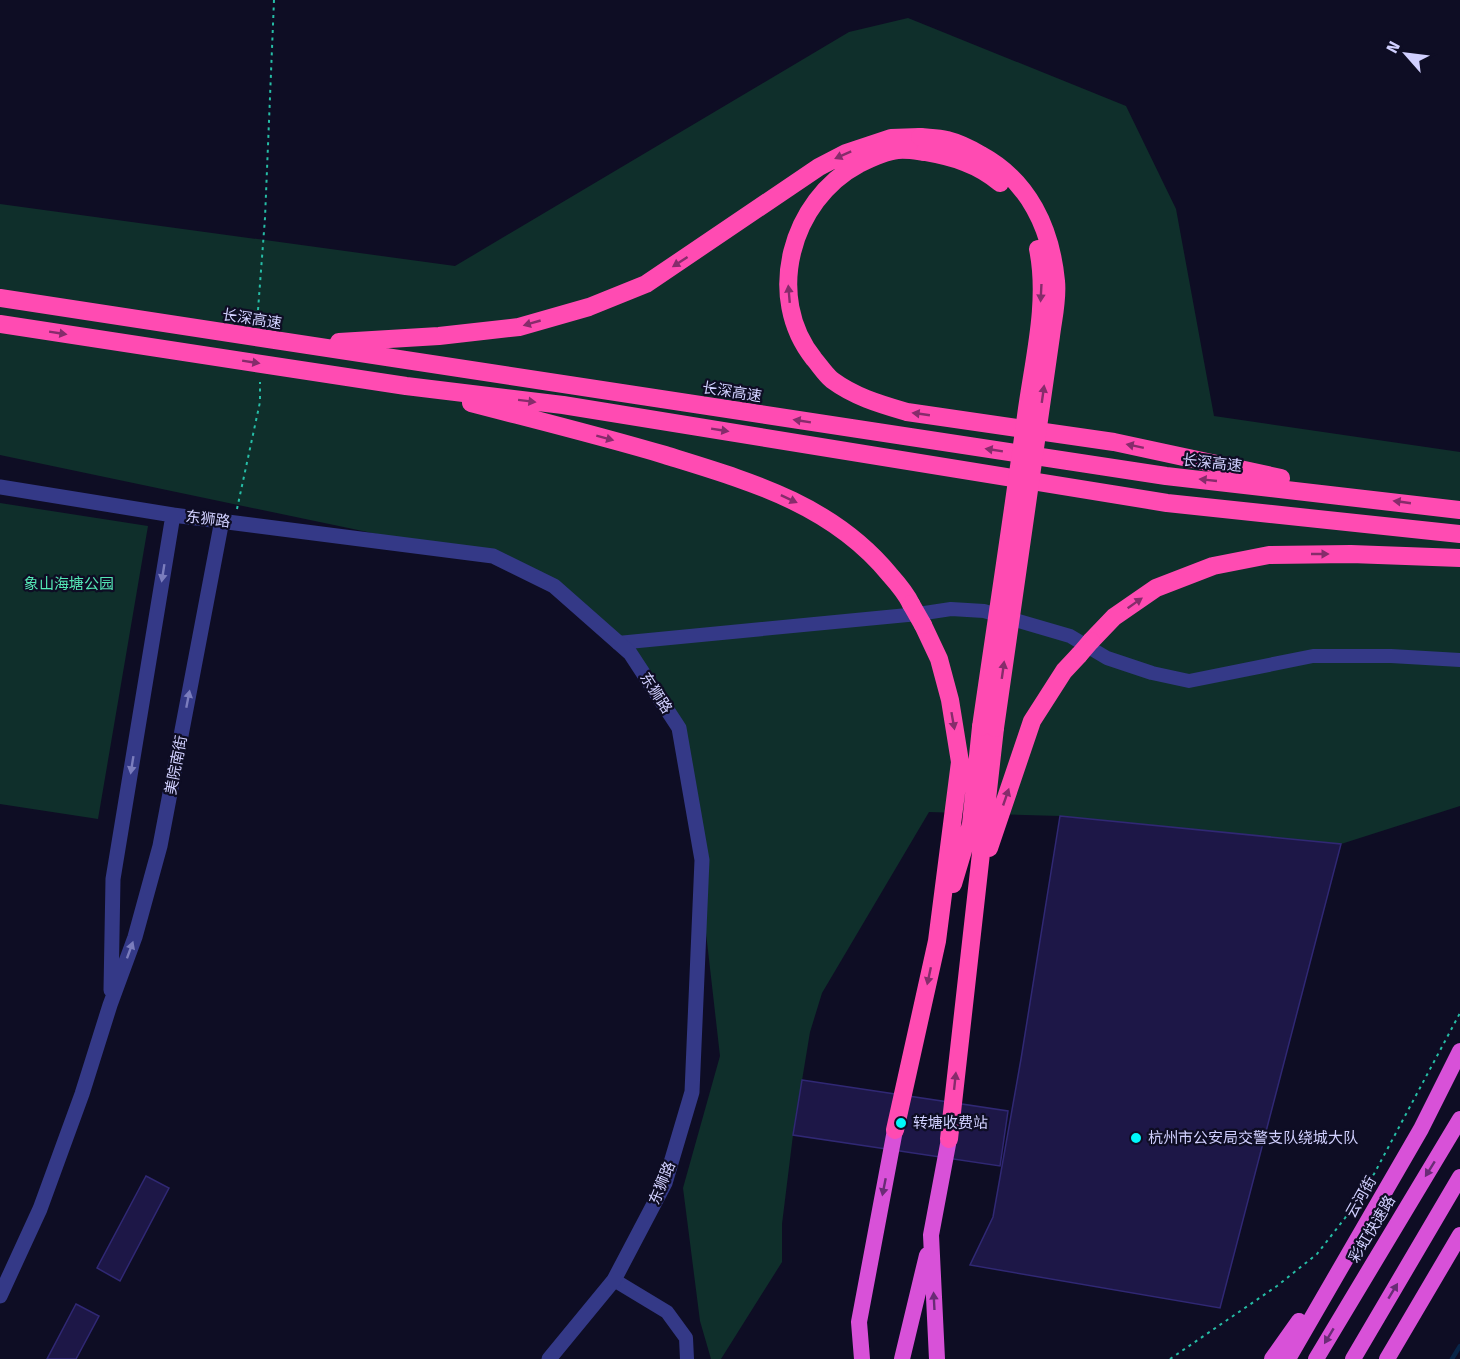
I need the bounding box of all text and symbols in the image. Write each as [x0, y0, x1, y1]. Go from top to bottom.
north arrow [1376, 24, 1436, 84]
text: N [1382, 38, 1404, 56]
one-way arrow [835, 151, 852, 160]
one-way arrow [672, 256, 688, 267]
one-way arrow [784, 284, 794, 303]
one-way arrow [1036, 284, 1045, 303]
street label: 长深高速 [221, 305, 283, 333]
one-way arrow [523, 319, 541, 328]
one-way arrow [48, 328, 67, 337]
one-way arrow [241, 358, 260, 367]
street label: 长深高速 [701, 378, 763, 406]
one-way arrow [1039, 384, 1048, 403]
one-way arrow [517, 396, 536, 405]
one-way arrow [912, 409, 931, 418]
one-way arrow [792, 416, 811, 425]
one-way arrow [710, 426, 729, 435]
one-way arrow [595, 433, 614, 443]
one-way arrow [1126, 441, 1144, 451]
one-way arrow [985, 445, 1004, 454]
street label: 长深高速 [1181, 451, 1243, 475]
one-way arrow [1199, 476, 1218, 485]
one-way arrow [781, 494, 798, 503]
one-way arrow [1392, 498, 1411, 507]
street label: 东狮路 [185, 507, 231, 531]
one-way arrow [1311, 549, 1330, 559]
one-way arrow [159, 563, 168, 582]
park label: 象山海塘公园 [24, 575, 114, 593]
one-way arrow [1127, 598, 1143, 609]
one-way arrow [999, 660, 1008, 679]
street label: 东狮路 [636, 669, 676, 717]
one-way arrow [184, 689, 193, 708]
one-way arrow [949, 711, 958, 730]
street label: 美院南街 [161, 734, 191, 796]
one-way arrow [127, 756, 136, 775]
one-way arrow [1001, 788, 1011, 806]
one-way arrow [125, 941, 135, 959]
one-way arrow [924, 966, 933, 985]
one-way arrow [950, 1071, 960, 1090]
place label: 转塘收费站 [913, 1114, 988, 1132]
marker: 转塘收费站 [894, 1116, 908, 1130]
place label: 杭州市公安局交警支队绕城大队 [1148, 1129, 1358, 1147]
marker: 杭州市公安局交警支队绕城大队 [1129, 1131, 1143, 1145]
street label: 东狮路 [645, 1159, 679, 1207]
one-way arrow [1425, 1161, 1436, 1177]
street label: 云河街 [1342, 1173, 1380, 1221]
one-way arrow [879, 1178, 888, 1197]
street label: 彩虹快速路 [1345, 1192, 1399, 1266]
one-way arrow [1388, 1282, 1398, 1299]
one-way arrow [930, 1291, 939, 1310]
one-way arrow [1324, 1328, 1335, 1344]

